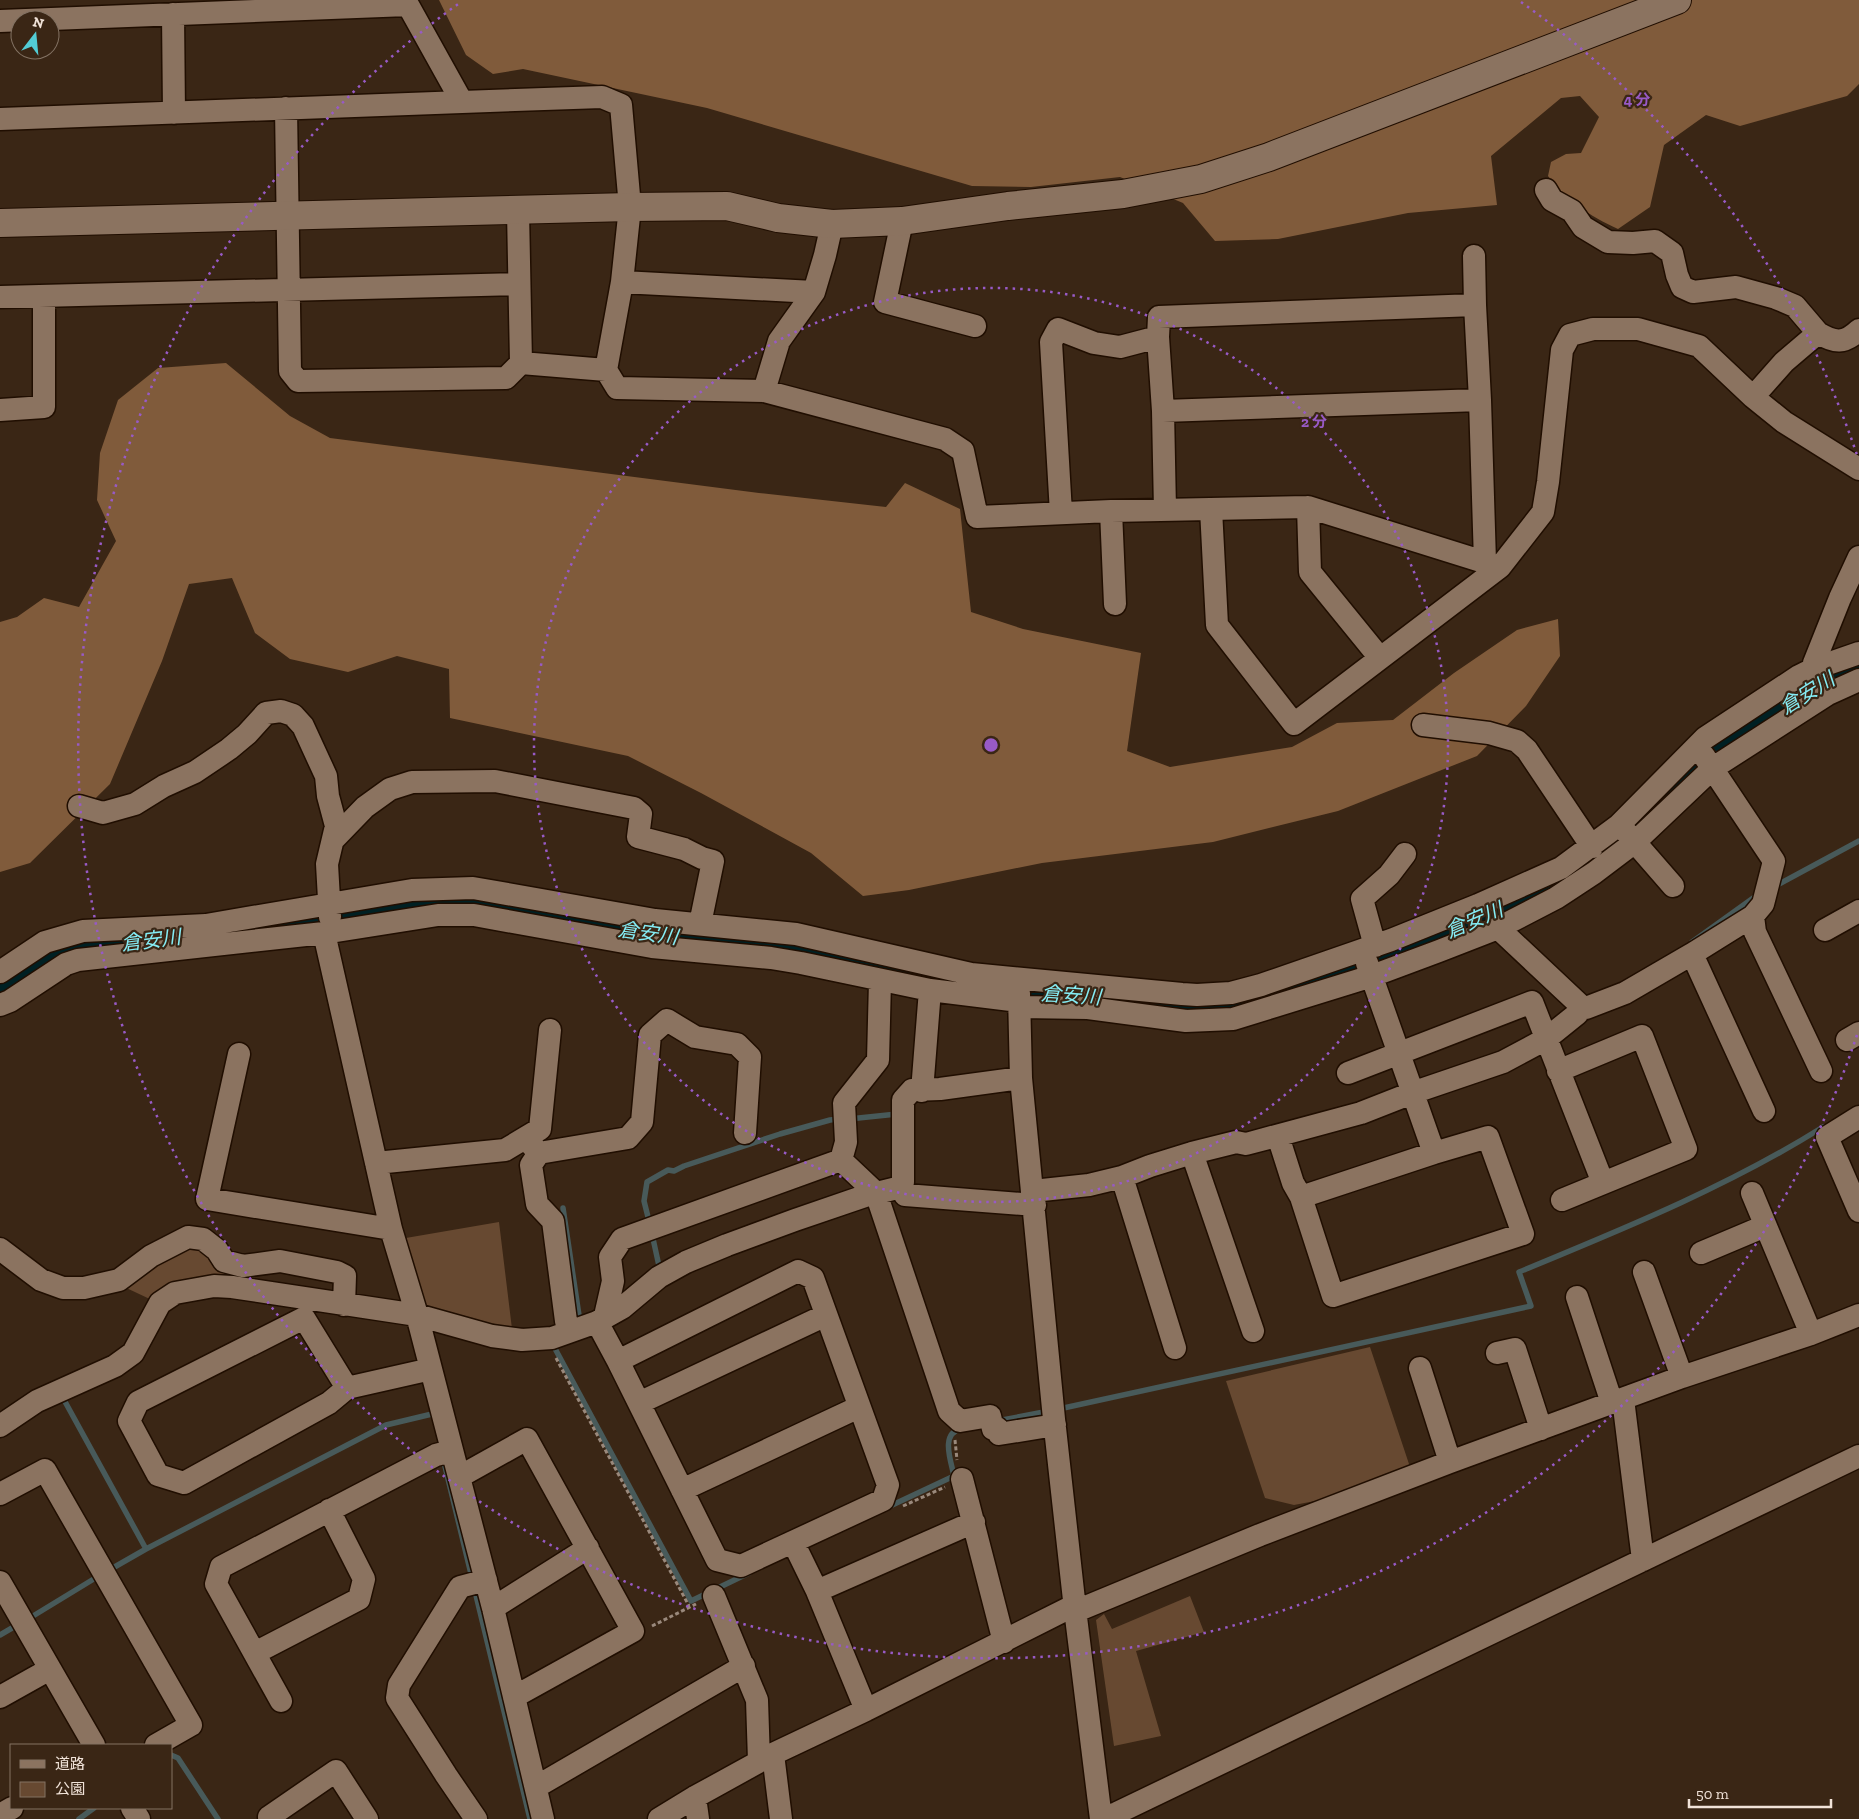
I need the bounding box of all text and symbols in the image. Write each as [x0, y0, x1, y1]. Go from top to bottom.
north arrow [10, 10, 60, 60]
text: N [31, 13, 46, 33]
text: 4 分 [1624, 91, 1650, 109]
text: 2 分 [1301, 413, 1327, 431]
water label: 倉安川 [1775, 666, 1840, 719]
centre of rings [982, 736, 1000, 754]
water label: 倉安川 [1442, 896, 1508, 943]
water label: 倉安川 [617, 917, 681, 949]
water label: 倉安川 [120, 924, 184, 956]
water label: 倉安川 [1040, 981, 1104, 1009]
legend [10, 1744, 172, 1809]
text: 道路 [55, 1755, 85, 1773]
scale bar [1689, 1776, 1832, 1808]
text: 公園 [55, 1780, 85, 1798]
text: 50 m [1696, 1785, 1729, 1803]

